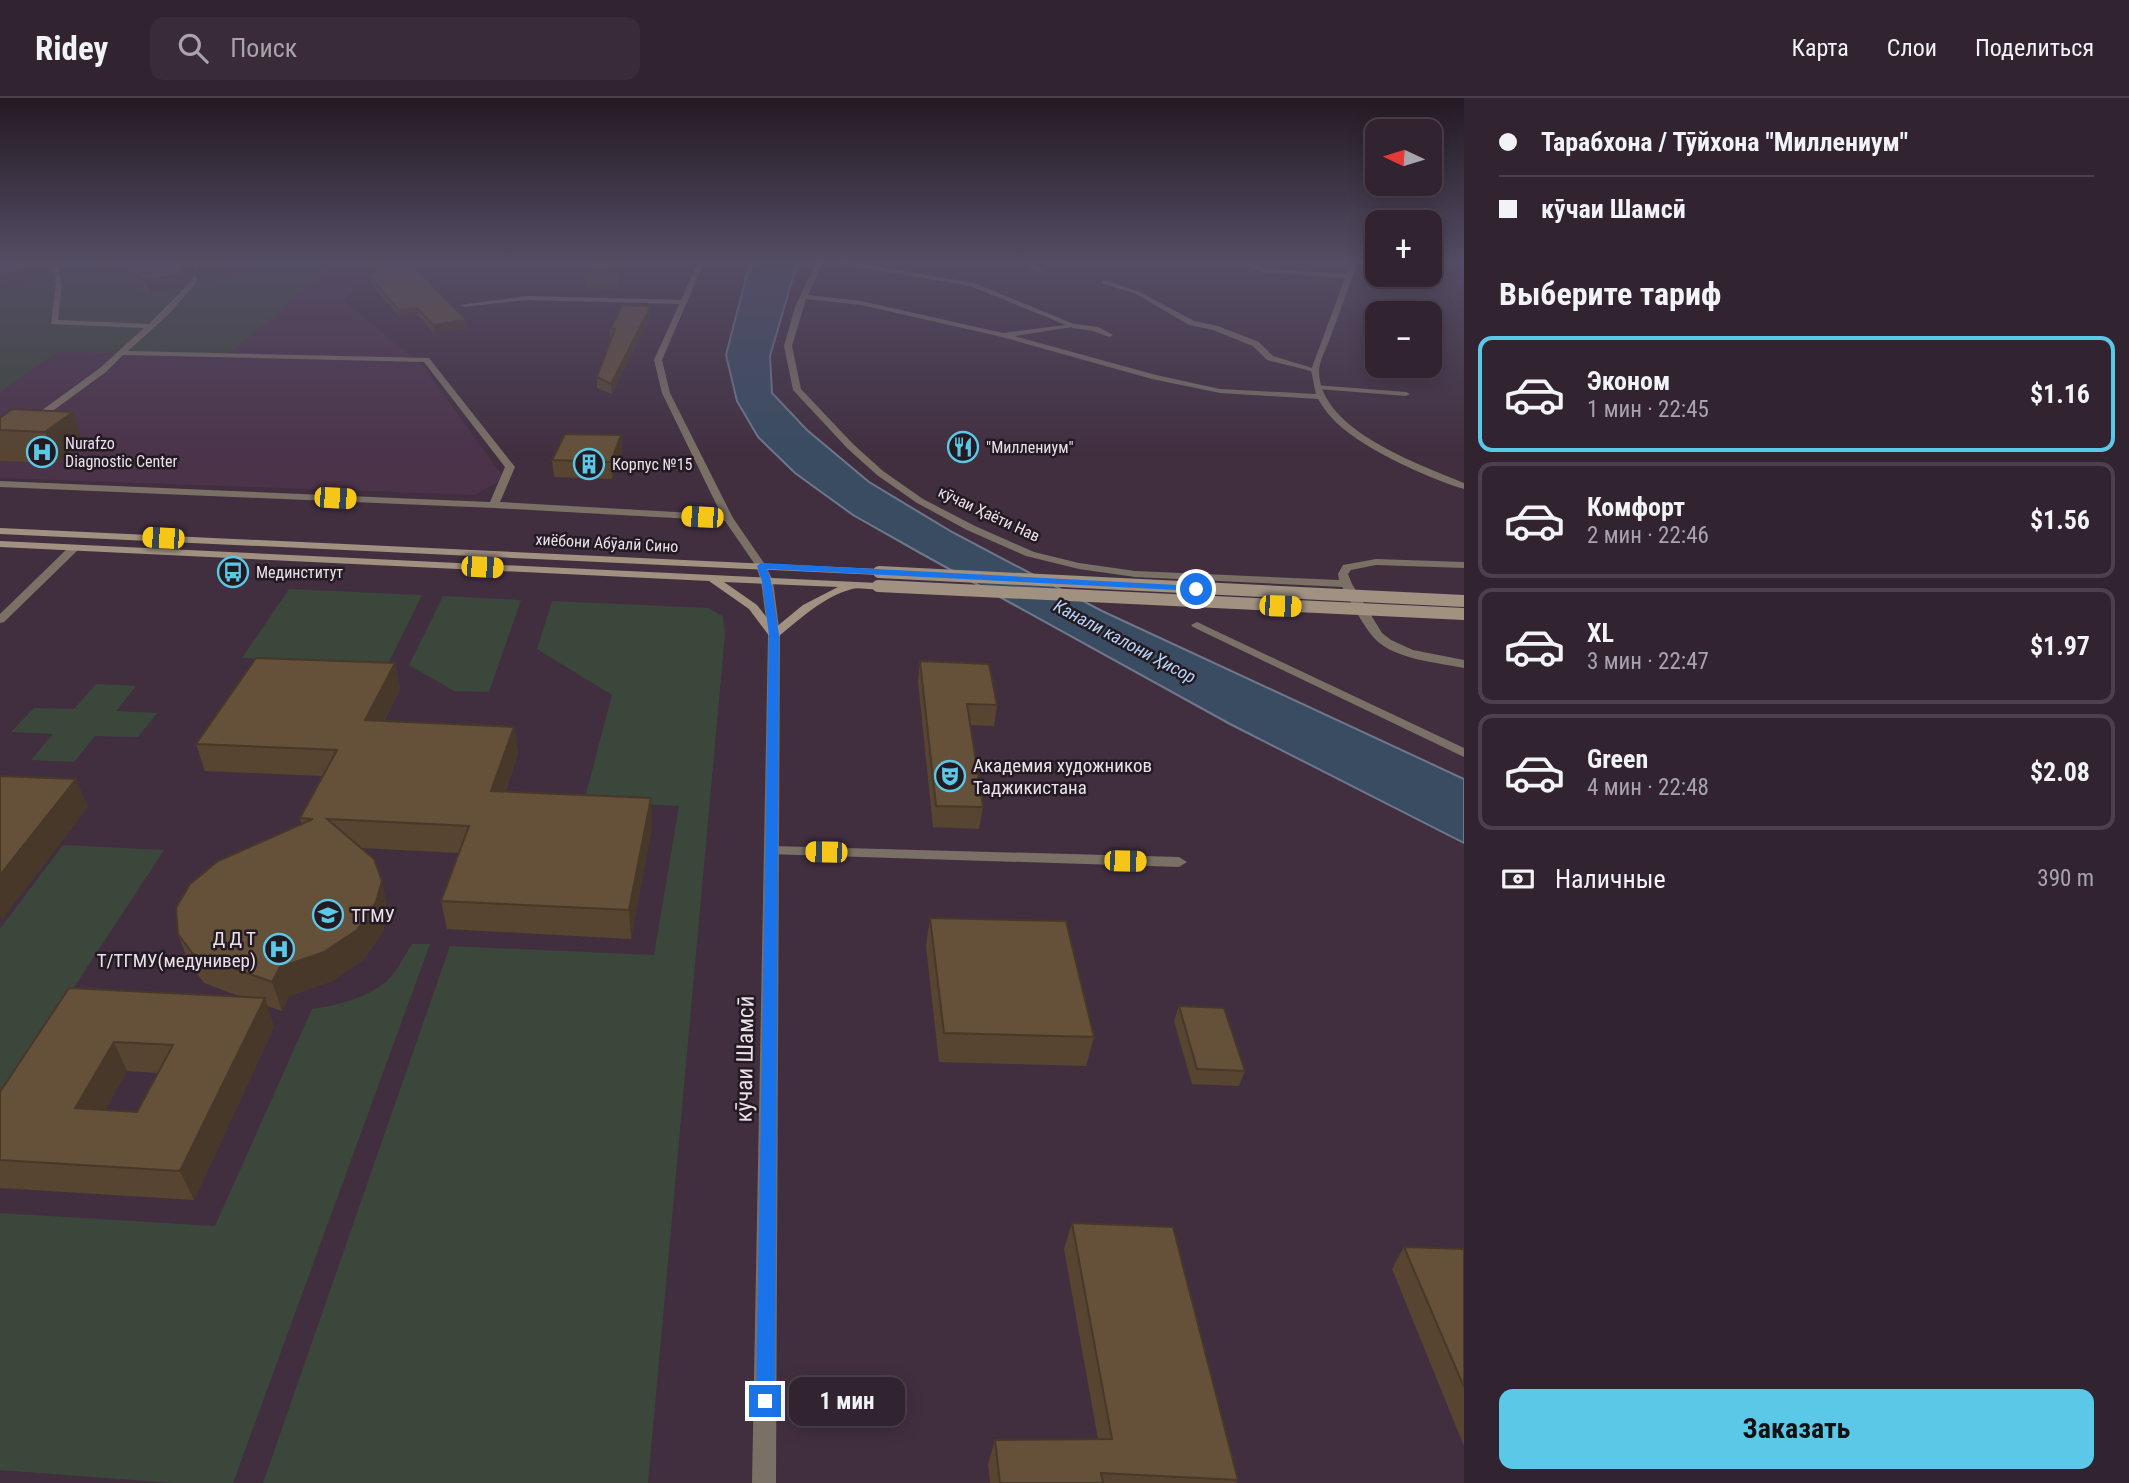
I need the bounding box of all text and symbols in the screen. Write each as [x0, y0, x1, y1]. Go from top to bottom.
search box [150, 17, 640, 80]
text: Ridey [35, 29, 108, 68]
icon: search [174, 29, 212, 67]
text: Поиск [230, 33, 297, 63]
text: Карта [1791, 34, 1849, 62]
text: Слои [1887, 34, 1937, 62]
text: Поделиться [1975, 34, 2094, 62]
north arrow [1365, 119, 1442, 196]
map controls [1365, 119, 1442, 378]
text: Тарабхона / Тӯйхона "Миллениум" [1541, 127, 1908, 157]
text: кӯчаи Шамсӣ [1541, 194, 1686, 224]
button: + [1365, 210, 1442, 287]
text: Выберите тариф [1499, 275, 1721, 313]
button: − [1365, 301, 1442, 378]
icon: car [1503, 363, 1566, 426]
text: Эконом [1587, 366, 1670, 396]
text: $1.16 [2030, 379, 2090, 409]
text: 1 мин · 22:45 [1587, 396, 1709, 423]
restaurant icon: "Миллениум" [946, 430, 980, 464]
place label: Nurafzo Diagnostic Center [65, 434, 177, 471]
hospital icon: Nurafzo Diagnostic Center [25, 435, 59, 469]
place label: "Миллениум" [986, 438, 1074, 457]
building icon: Корпус №15 [572, 447, 606, 481]
place label: Корпус №15 [612, 455, 693, 474]
street label: кӯчаи Ҳаёти Нав [935, 482, 1043, 546]
car [314, 486, 357, 510]
icon: car [1503, 489, 1566, 552]
text: Комфорт [1587, 492, 1685, 522]
car [681, 505, 724, 529]
text: $1.56 [2030, 505, 2090, 535]
text: 2 мин · 22:46 [1587, 522, 1709, 549]
car [142, 526, 185, 550]
street label: хиёбони Абӯалӣ Сино [535, 530, 679, 556]
bus stop icon: Мединститут [216, 555, 250, 589]
car [461, 555, 504, 579]
place label: Мединститут [256, 563, 343, 582]
route start [1180, 573, 1212, 605]
water label: Канали калони Ҳисор [1050, 595, 1200, 687]
car [1259, 595, 1302, 617]
icon: car [1503, 615, 1566, 678]
text: XL [1587, 618, 1614, 648]
text: $1.97 [2030, 631, 2090, 661]
text: 3 мин · 22:47 [1587, 648, 1709, 675]
icon: car [1503, 741, 1566, 804]
text: Green [1587, 744, 1648, 774]
place label: Академия художников Таджикистана [973, 754, 1152, 799]
text: $2.08 [2030, 757, 2090, 787]
theatre icon: Академия художников Таджикистана [933, 759, 967, 793]
text: 4 мин · 22:48 [1587, 774, 1709, 801]
car [805, 841, 848, 863]
car [1104, 850, 1147, 872]
icon: cash [1499, 860, 1537, 898]
text: Наличные [1555, 864, 1666, 894]
text: 390 m [2037, 865, 2094, 892]
school or university icon: ТГМУ [311, 898, 345, 932]
place label: ТГМУ [351, 904, 395, 927]
place label: Д Д Т Т/ТГМУ(медунивер) [97, 927, 256, 972]
hospital icon: Д Д Т Т/ТГМУ(медунивер) [262, 932, 296, 966]
street label: кӯчаи Шамсӣ [730, 995, 760, 1123]
callout: 1 мин [790, 1376, 905, 1426]
route end [749, 1385, 781, 1417]
text: 1 мин [819, 1388, 875, 1415]
button: Заказать [1499, 1389, 2094, 1469]

